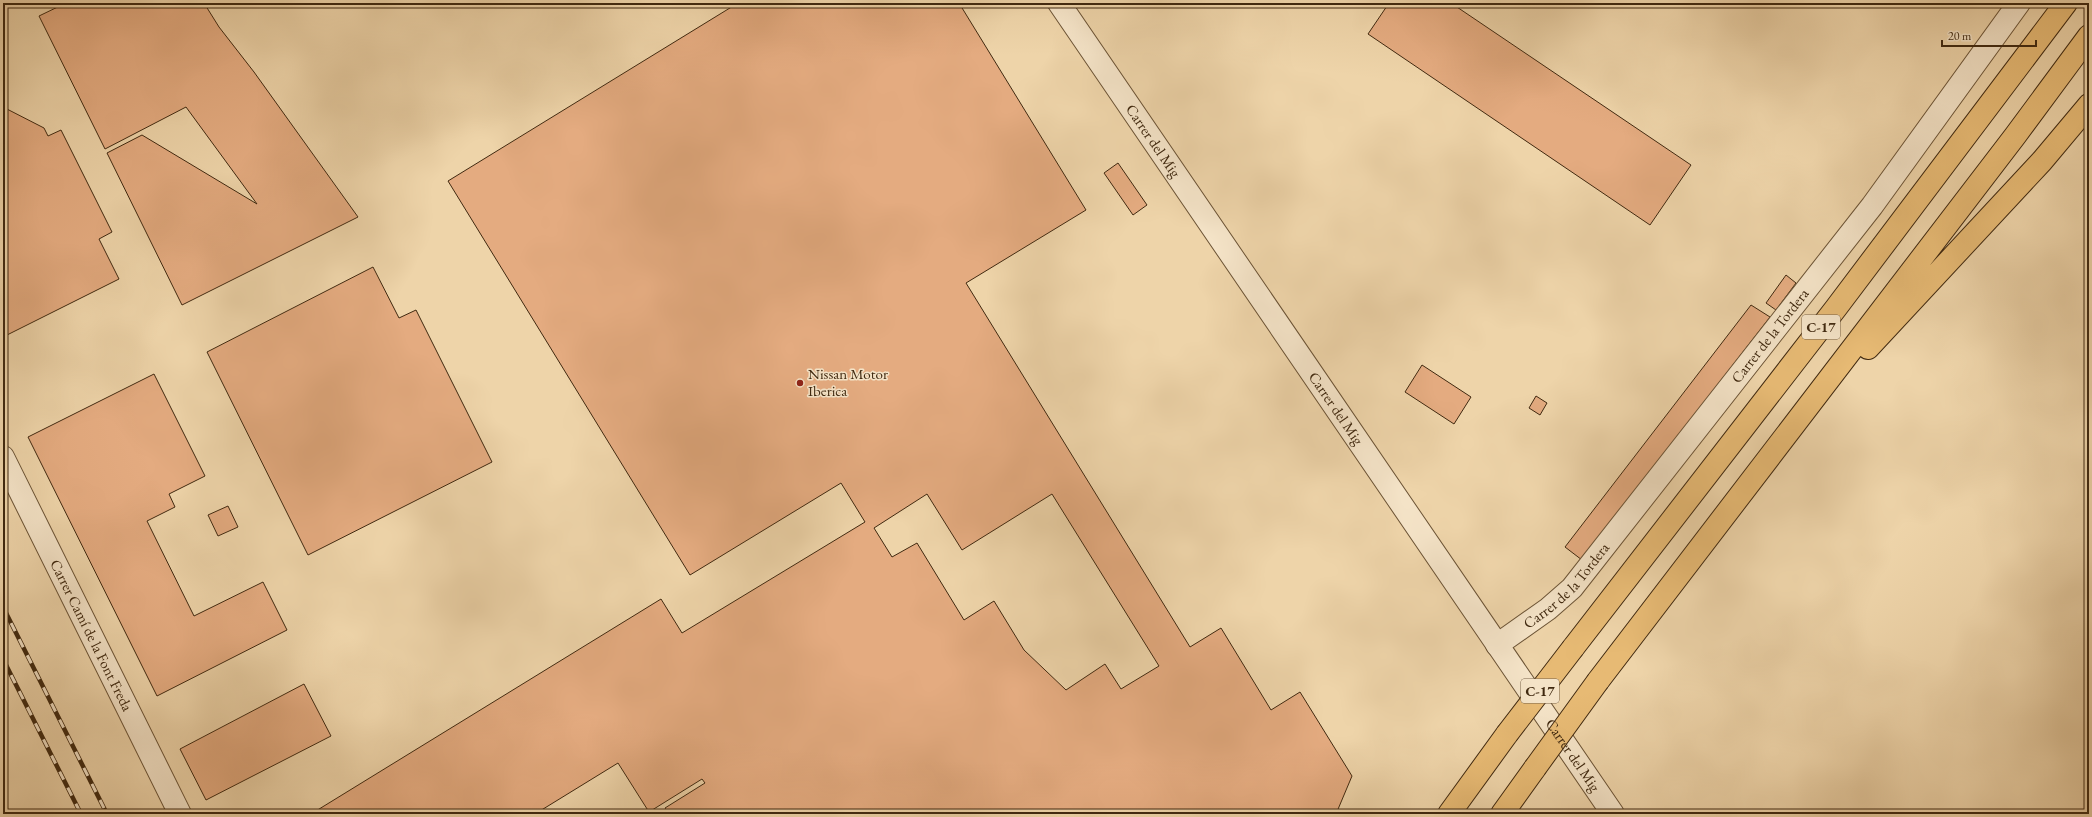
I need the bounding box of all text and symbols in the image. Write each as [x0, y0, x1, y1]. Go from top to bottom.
scale bar [1942, 22, 2036, 48]
text: 20 m [1948, 28, 1972, 44]
street label: Carrer del Mig [1122, 100, 1186, 181]
street label: Carrer de la Tordera [1727, 284, 1813, 387]
road number: C-17 [1802, 315, 1840, 339]
place label: Nissan Motor Iberica [808, 364, 888, 400]
street label: Carrer del Mig [1305, 368, 1368, 449]
marker: Nissan Motor Iberica [795, 378, 805, 388]
street label: Carrer de la Tordera [1519, 538, 1613, 632]
street label: Carrer Camí de la Font Freda [46, 556, 137, 714]
road number: C-17 [1521, 679, 1559, 703]
street label: Carrer del Mig [1542, 715, 1605, 796]

